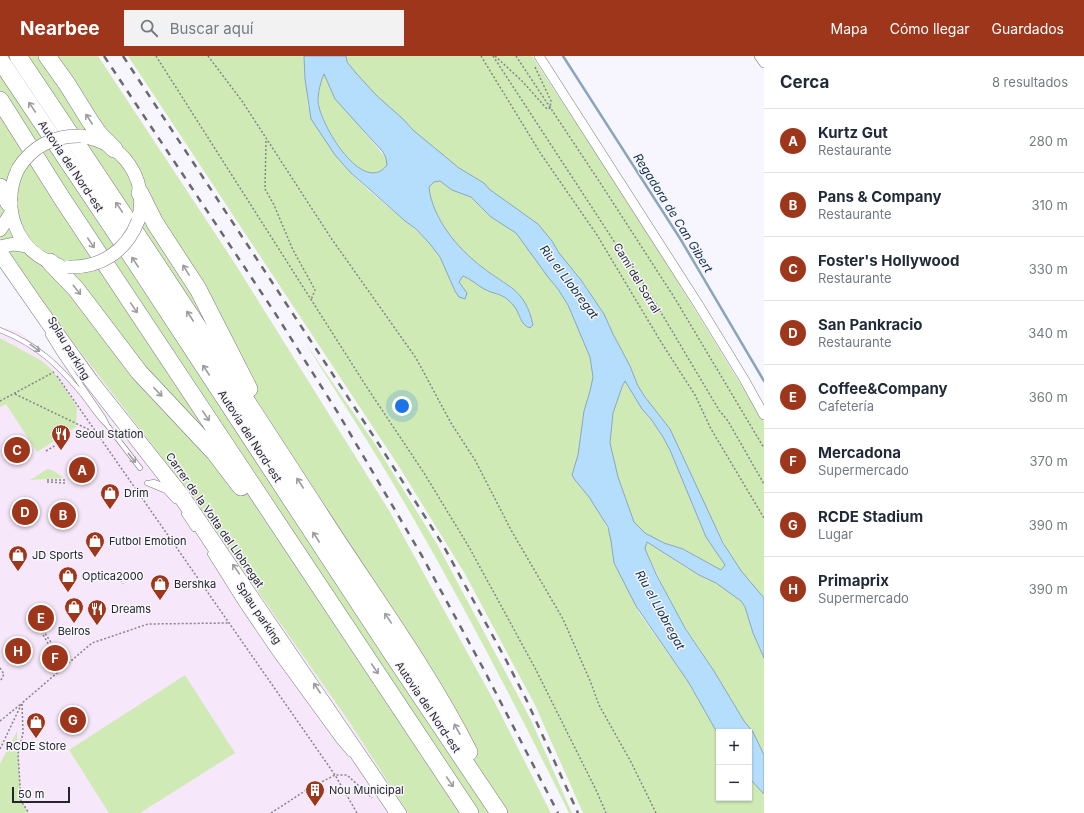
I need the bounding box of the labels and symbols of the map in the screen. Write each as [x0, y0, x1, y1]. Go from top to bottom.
one-way arrow [27, 101, 35, 113]
one-way arrow [85, 114, 93, 125]
street label: Autovia del Nord-est [35, 118, 107, 215]
water label: Regadora de Can Gibert [631, 150, 717, 276]
one-way arrow [115, 202, 123, 213]
one-way arrow [87, 238, 95, 249]
street label: Camí del Sorral [611, 240, 663, 316]
water label: Riu el Llobregat [537, 242, 603, 322]
one-way arrow [131, 257, 139, 268]
one-way arrow [181, 264, 189, 276]
one-way arrow [72, 285, 81, 296]
one-way arrow [130, 302, 138, 313]
one-way arrow [186, 310, 194, 322]
street label: Splau parking [45, 314, 93, 382]
one-way arrow [29, 344, 40, 352]
one-way arrow [202, 365, 211, 376]
one-way arrow [153, 387, 162, 397]
street label: Autovia del Nord-est [215, 387, 285, 485]
your location [392, 396, 412, 416]
one-way arrow [202, 410, 210, 421]
restaurant icon: Seoul Station [50, 423, 72, 451]
place label: Seoul Station [75, 427, 144, 441]
pin: C [4, 435, 30, 465]
street label: Carrer de la Volta del Llobregat [163, 450, 267, 591]
one-way arrow [128, 452, 136, 463]
pin: A [69, 455, 95, 485]
one-way arrow [295, 477, 303, 489]
shop icon: Drim [99, 482, 121, 510]
place label: Drim [124, 486, 149, 500]
pin: D [12, 497, 38, 527]
pin: B [50, 500, 76, 530]
shop icon: Futbol Emotion [84, 530, 106, 558]
one-way arrow [312, 532, 320, 543]
place label: Futbol Emotion [109, 534, 187, 548]
shop icon: JD Sports [7, 544, 29, 572]
place label: JD Sports [32, 548, 84, 562]
one-way arrow [232, 564, 240, 575]
shop icon: Optica2000 [57, 565, 79, 593]
water label: Riu el Llobregat [632, 567, 689, 653]
place label: Optica2000 [82, 569, 144, 583]
shop icon: Bershka [149, 573, 171, 601]
place label: Bershka [174, 577, 216, 591]
street label: Splau parking [233, 579, 285, 647]
shop icon: Belros [63, 596, 85, 624]
restaurant icon: Dreams [86, 598, 108, 626]
place label: Dreams [111, 602, 151, 616]
pin: E [28, 603, 54, 633]
one-way arrow [384, 613, 392, 624]
place label: Belros [58, 624, 91, 638]
pin: H [5, 636, 31, 666]
pin: F [42, 643, 68, 673]
street label: Autovia del Nord-est [392, 659, 464, 756]
one-way arrow [370, 664, 379, 675]
one-way arrow [313, 683, 321, 694]
pin: G [60, 705, 86, 735]
shop icon: RCDE Store [25, 711, 47, 739]
one-way arrow [453, 723, 460, 735]
place label: RCDE Store [6, 739, 66, 753]
one-way arrow [446, 776, 454, 787]
building icon: Nou Municipal [304, 779, 326, 807]
place label: Nou Municipal [329, 783, 404, 797]
scale bar [12, 785, 70, 804]

